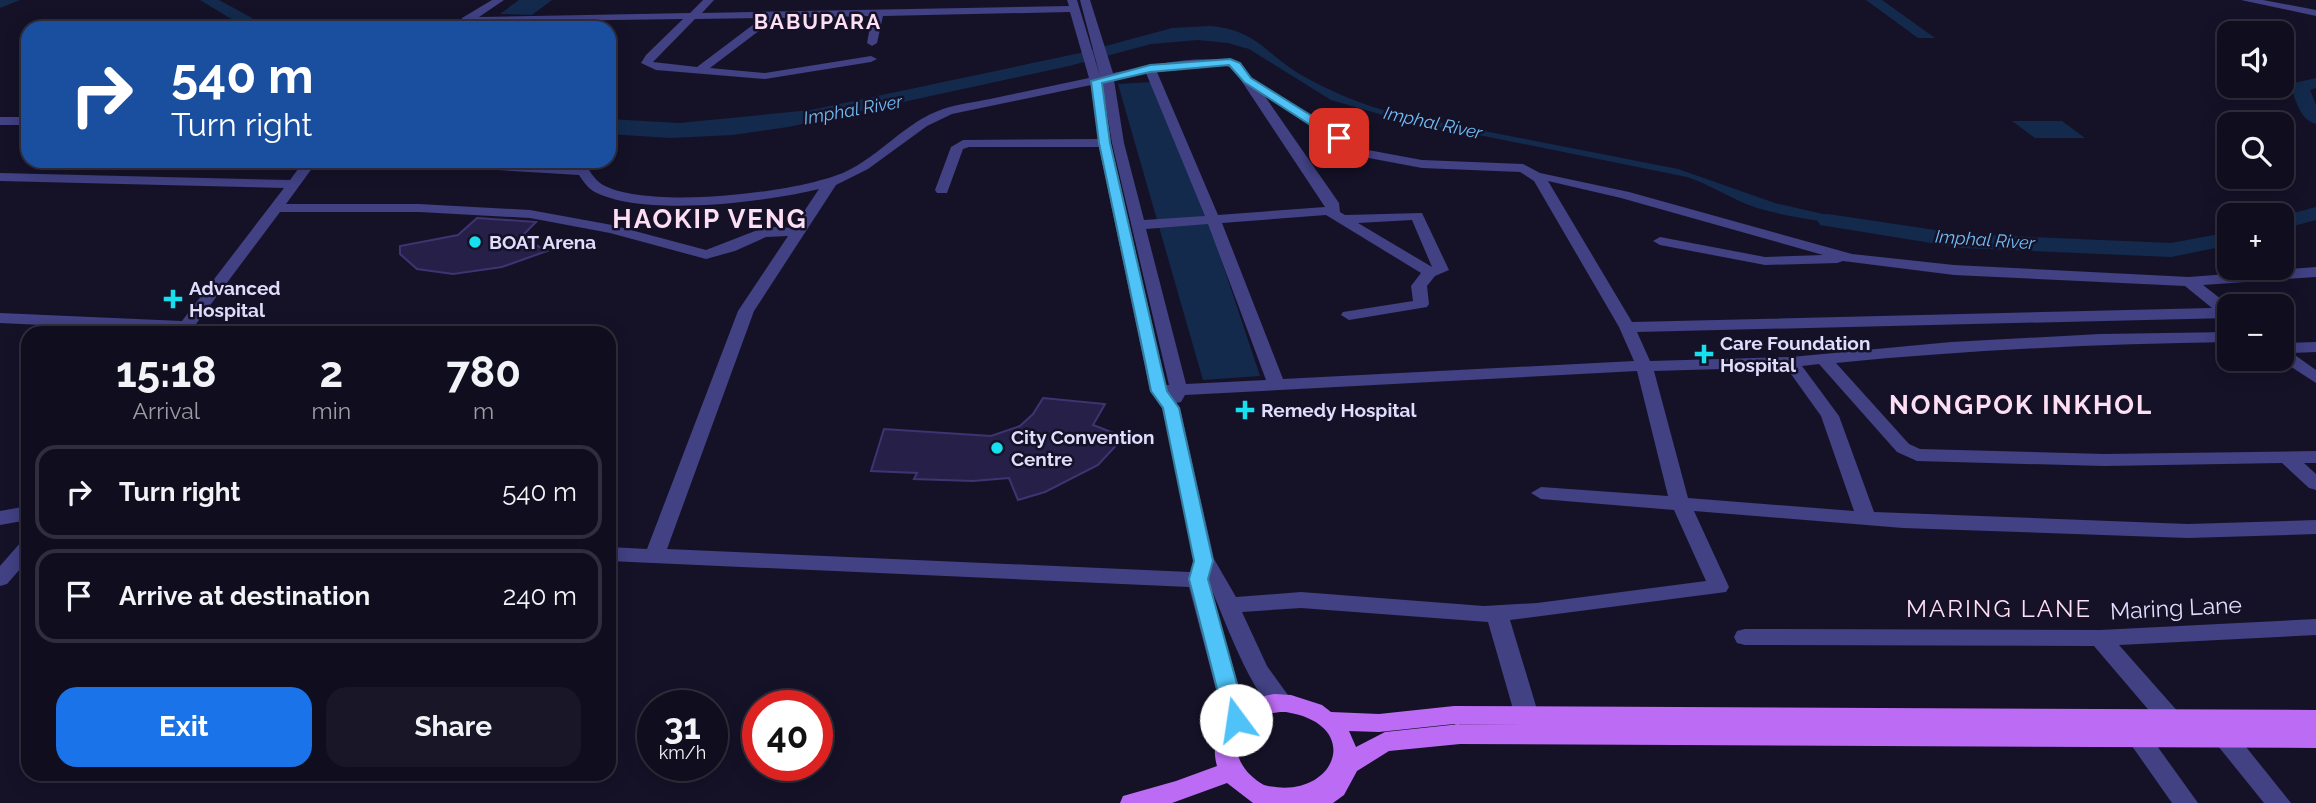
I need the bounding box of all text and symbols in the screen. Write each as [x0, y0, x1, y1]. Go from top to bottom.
district label: BABUPARA [754, 9, 882, 34]
map controls [2217, 21, 2294, 371]
button: sound [2217, 21, 2294, 98]
text: 540 m [171, 47, 314, 104]
icon: right [56, 49, 147, 140]
water label: Imphal River [802, 90, 905, 129]
water label: Imphal River [1382, 102, 1485, 143]
text: Turn right [171, 106, 312, 143]
pin [1309, 108, 1369, 168]
button: search [2217, 112, 2294, 189]
icon: arrive [1320, 119, 1358, 157]
button: + [2217, 203, 2294, 280]
district label: HAOKIP VENG [612, 204, 808, 234]
water label: Imphal River [1934, 226, 2036, 254]
place label: BOAT Arena [489, 231, 596, 253]
marker: BOAT Arena [467, 234, 483, 250]
place label: Advanced Hospital [189, 277, 281, 321]
marker: Advanced Hospital [163, 289, 183, 309]
button: − [2217, 294, 2294, 371]
place label: Care Foundation Hospital [1720, 332, 1870, 376]
marker: Care Foundation Hospital [1694, 344, 1714, 364]
text: 15:18 [116, 348, 217, 397]
text: 2 [320, 348, 343, 397]
text: 780 [446, 348, 521, 397]
district label: NONGPOK INKHOL [1889, 390, 2153, 420]
text: Arrival [133, 397, 200, 424]
text: min [312, 397, 351, 424]
text: m [473, 397, 494, 424]
place label: Remedy Hospital [1261, 399, 1417, 421]
marker: Remedy Hospital [1235, 400, 1255, 420]
place label: City Convention Centre [1011, 426, 1155, 470]
marker: City Convention Centre [989, 440, 1005, 456]
icon: right [60, 473, 98, 511]
text: Turn right [119, 477, 240, 507]
text: 540 m [502, 477, 577, 507]
icon: arrive [60, 577, 98, 615]
text: Arrive at destination [119, 581, 370, 611]
text: 240 m [503, 581, 577, 611]
street label: Maring Lane [2109, 591, 2243, 624]
district label: MARING LANE [1906, 594, 2092, 623]
position arrow [1199, 683, 1273, 757]
button: Exit [56, 687, 312, 767]
button: Share [326, 687, 581, 767]
speed limit sign: 40 [742, 690, 833, 781]
text: 31 [664, 706, 701, 747]
text: km/h [659, 742, 706, 763]

